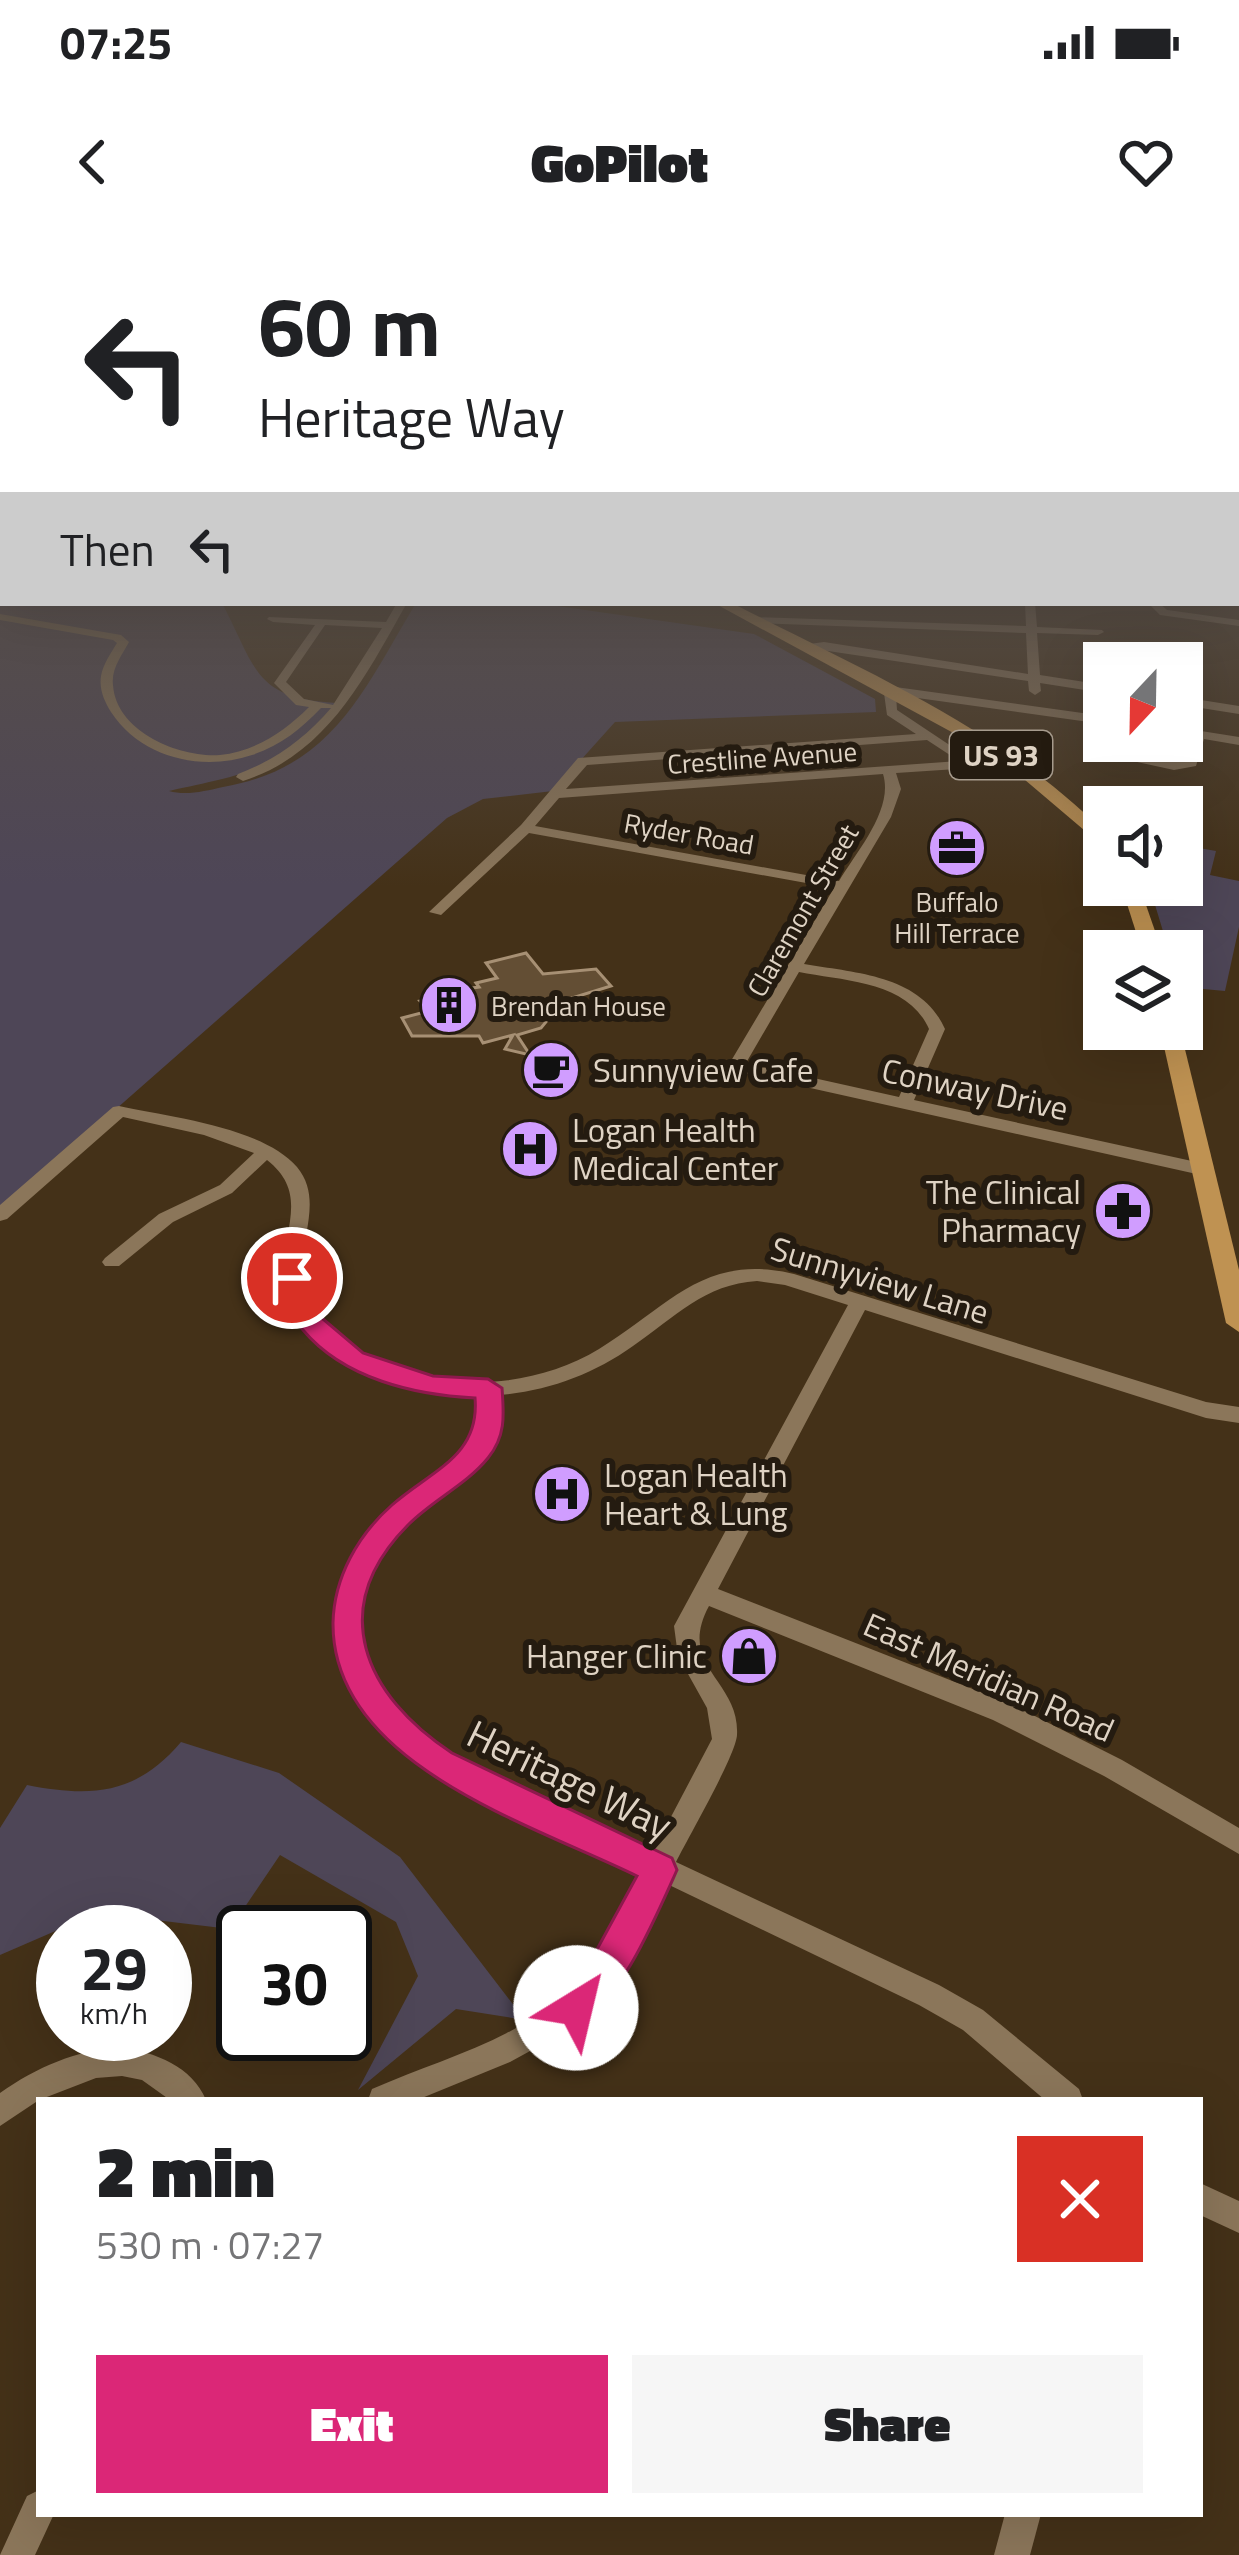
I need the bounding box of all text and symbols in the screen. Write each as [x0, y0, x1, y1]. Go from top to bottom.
text: 07:25 [60, 8, 172, 76]
text: GoPilot [531, 121, 708, 203]
icon: back [60, 129, 126, 195]
icon: heart [1113, 129, 1179, 195]
text: 60 m [258, 261, 441, 389]
icon: left [60, 288, 216, 444]
text: Heritage Way [258, 376, 565, 458]
text: Then [60, 515, 155, 583]
icon: left [179, 516, 245, 582]
north arrow [1083, 642, 1203, 762]
map controls [1083, 642, 1203, 1050]
street label: Crestline Avenue [666, 730, 858, 784]
road number: US 93 [950, 731, 1052, 779]
button: sound [1083, 786, 1203, 906]
street label: Ryder Road [621, 801, 757, 865]
street label: Claremont Street [736, 816, 868, 1004]
office icon: Buffalo Hill Terrace [926, 817, 988, 879]
place label: Buffalo Hill Terrace [894, 881, 1020, 953]
button: layers [1083, 930, 1203, 1050]
building icon: Brendan House [418, 974, 480, 1036]
place label: Brendan House [491, 985, 666, 1026]
cafe icon: Sunnyview Cafe [520, 1039, 582, 1101]
place label: Sunnyview Cafe [593, 1045, 813, 1095]
street label: Conway Drive [877, 1045, 1073, 1133]
place label: Logan Health Medical Center [572, 1105, 778, 1193]
hospital icon: Logan Health Medical Center [499, 1118, 561, 1180]
place label: The Clinical Pharmacy [926, 1167, 1081, 1255]
pharmacy icon: The Clinical Pharmacy [1092, 1180, 1154, 1242]
street label: Sunnyview Lane [765, 1223, 995, 1337]
pin [241, 1227, 343, 1329]
icon: arrive [259, 1245, 325, 1311]
place label: Logan Health Heart & Lung [604, 1450, 788, 1538]
hospital icon: Logan Health Heart & Lung [531, 1463, 593, 1525]
street label: East Meridian Road [856, 1599, 1122, 1755]
shop icon: Hanger Clinic [718, 1625, 780, 1687]
place label: Hanger Clinic [526, 1631, 707, 1681]
street label: Heritage Way [457, 1704, 683, 1854]
speed limit sign: 30 [216, 1905, 372, 2061]
text: 29 [80, 1922, 148, 2013]
position arrow [513, 1945, 639, 2071]
text: km/h [80, 1990, 148, 2036]
text: 2 min [96, 2115, 275, 2225]
button: close [1017, 2136, 1143, 2262]
text: 530 m · 07:27 [96, 2215, 324, 2274]
button: Exit [96, 2355, 608, 2493]
button: Share [632, 2355, 1143, 2493]

